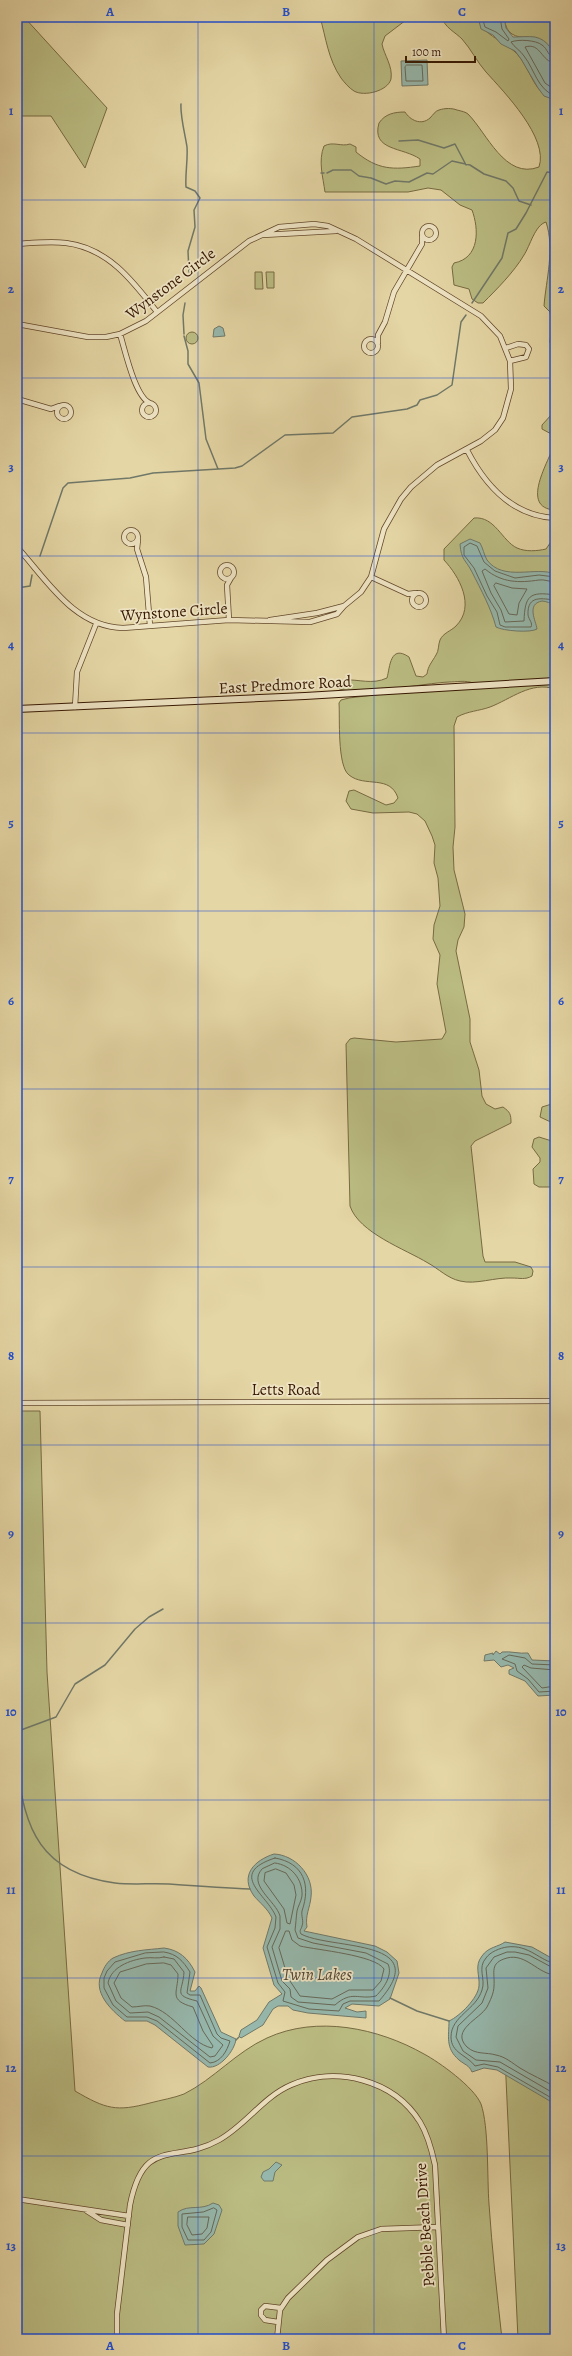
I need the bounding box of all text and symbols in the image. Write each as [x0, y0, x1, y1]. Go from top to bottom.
text: A [105, 3, 115, 20]
text: B [282, 3, 290, 20]
text: C [458, 3, 466, 20]
scale bar [406, 38, 475, 64]
text: 100 m [412, 44, 441, 60]
text: 1 [9, 102, 14, 119]
text: 1 [559, 102, 564, 119]
street label: Wynstone Circle [120, 243, 220, 325]
text: 2 [8, 280, 15, 297]
text: 2 [558, 280, 565, 297]
text: 3 [8, 458, 14, 475]
text: 3 [558, 458, 564, 475]
street label: Wynstone Circle [119, 597, 228, 627]
text: 4 [8, 636, 14, 653]
text: 4 [558, 636, 564, 653]
street label: East Predmore Road [218, 671, 352, 699]
text: 5 [8, 814, 14, 831]
text: 5 [558, 814, 564, 831]
text: 6 [8, 992, 14, 1009]
text: 6 [558, 992, 564, 1009]
text: 7 [8, 1170, 14, 1187]
text: 7 [558, 1170, 564, 1187]
text: 8 [8, 1347, 14, 1364]
text: 8 [558, 1347, 564, 1364]
street label: Letts Road [252, 1379, 321, 1401]
text: 9 [8, 1525, 14, 1542]
text: 9 [558, 1525, 564, 1542]
text: 10 [5, 1703, 17, 1720]
text: 10 [555, 1703, 567, 1720]
text: 11 [6, 1881, 16, 1898]
text: 11 [556, 1881, 566, 1898]
water label: Twin Lakes [282, 1963, 352, 1986]
text: 12 [6, 2059, 17, 2076]
text: 12 [556, 2059, 567, 2076]
street label: Pebble Beach Drive [410, 2162, 440, 2288]
text: 13 [6, 2237, 17, 2254]
text: 13 [556, 2237, 567, 2254]
text: A [105, 2337, 115, 2354]
text: B [282, 2337, 290, 2354]
text: C [458, 2337, 466, 2354]

